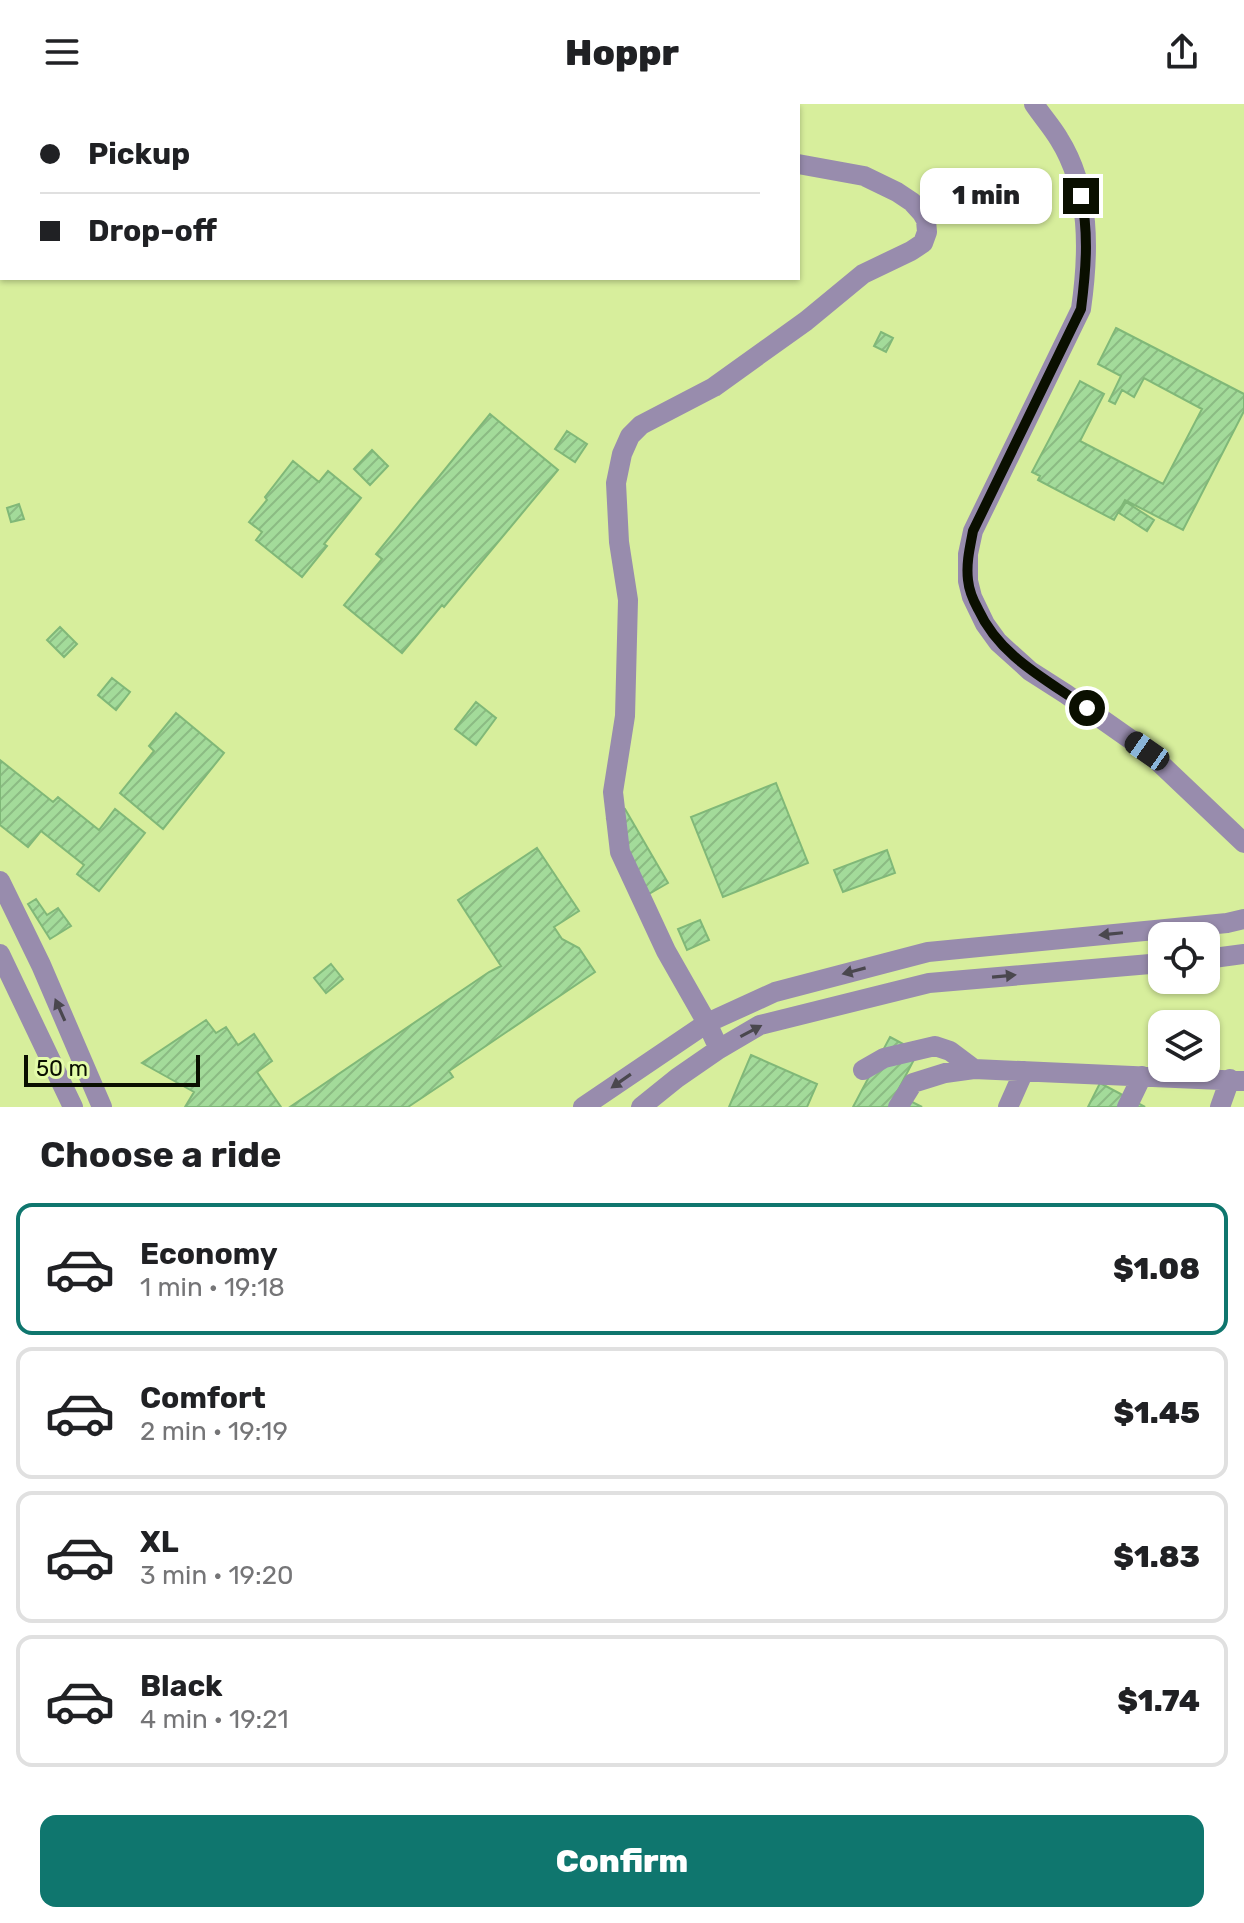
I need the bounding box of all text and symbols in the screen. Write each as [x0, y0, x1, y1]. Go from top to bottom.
icon: menu [40, 30, 84, 74]
icon: share [1160, 30, 1204, 74]
text: Hoppr [565, 31, 679, 74]
text: Pickup [88, 136, 190, 172]
callout: 1 min [921, 168, 1053, 224]
route end [1063, 178, 1099, 214]
text: 1 min [952, 180, 1020, 211]
text: Drop-off [88, 213, 217, 249]
route start [1069, 690, 1105, 726]
car [1120, 727, 1174, 775]
map controls [1148, 922, 1220, 1082]
button: locate [1148, 922, 1220, 994]
one-way arrow [1098, 928, 1123, 941]
one-way arrow [842, 966, 867, 978]
one-way arrow [991, 970, 1016, 983]
one-way arrow [53, 998, 67, 1022]
button: layers [1148, 1010, 1220, 1082]
one-way arrow [739, 1025, 762, 1038]
scale bar [24, 1051, 200, 1087]
text: 50 m [36, 1055, 88, 1082]
one-way arrow [611, 1073, 632, 1088]
text: Choose a ride [40, 1133, 281, 1176]
icon: car [44, 1233, 116, 1305]
text: Economy [140, 1236, 278, 1272]
text: $1.08 [1113, 1251, 1200, 1287]
text: 1 min · 19:18 [140, 1272, 285, 1303]
icon: car [44, 1377, 116, 1449]
text: Comfort [140, 1380, 266, 1416]
text: $1.45 [1113, 1395, 1200, 1431]
text: 2 min · 19:19 [140, 1416, 288, 1447]
icon: car [44, 1521, 116, 1593]
text: XL [140, 1524, 179, 1560]
text: $1.83 [1113, 1539, 1200, 1575]
text: 3 min · 19:20 [140, 1560, 293, 1591]
icon: car [44, 1665, 116, 1737]
text: Black [140, 1668, 223, 1704]
text: $1.74 [1117, 1683, 1200, 1719]
text: 4 min · 19:21 [140, 1704, 289, 1735]
button: Confirm [40, 1815, 1204, 1907]

